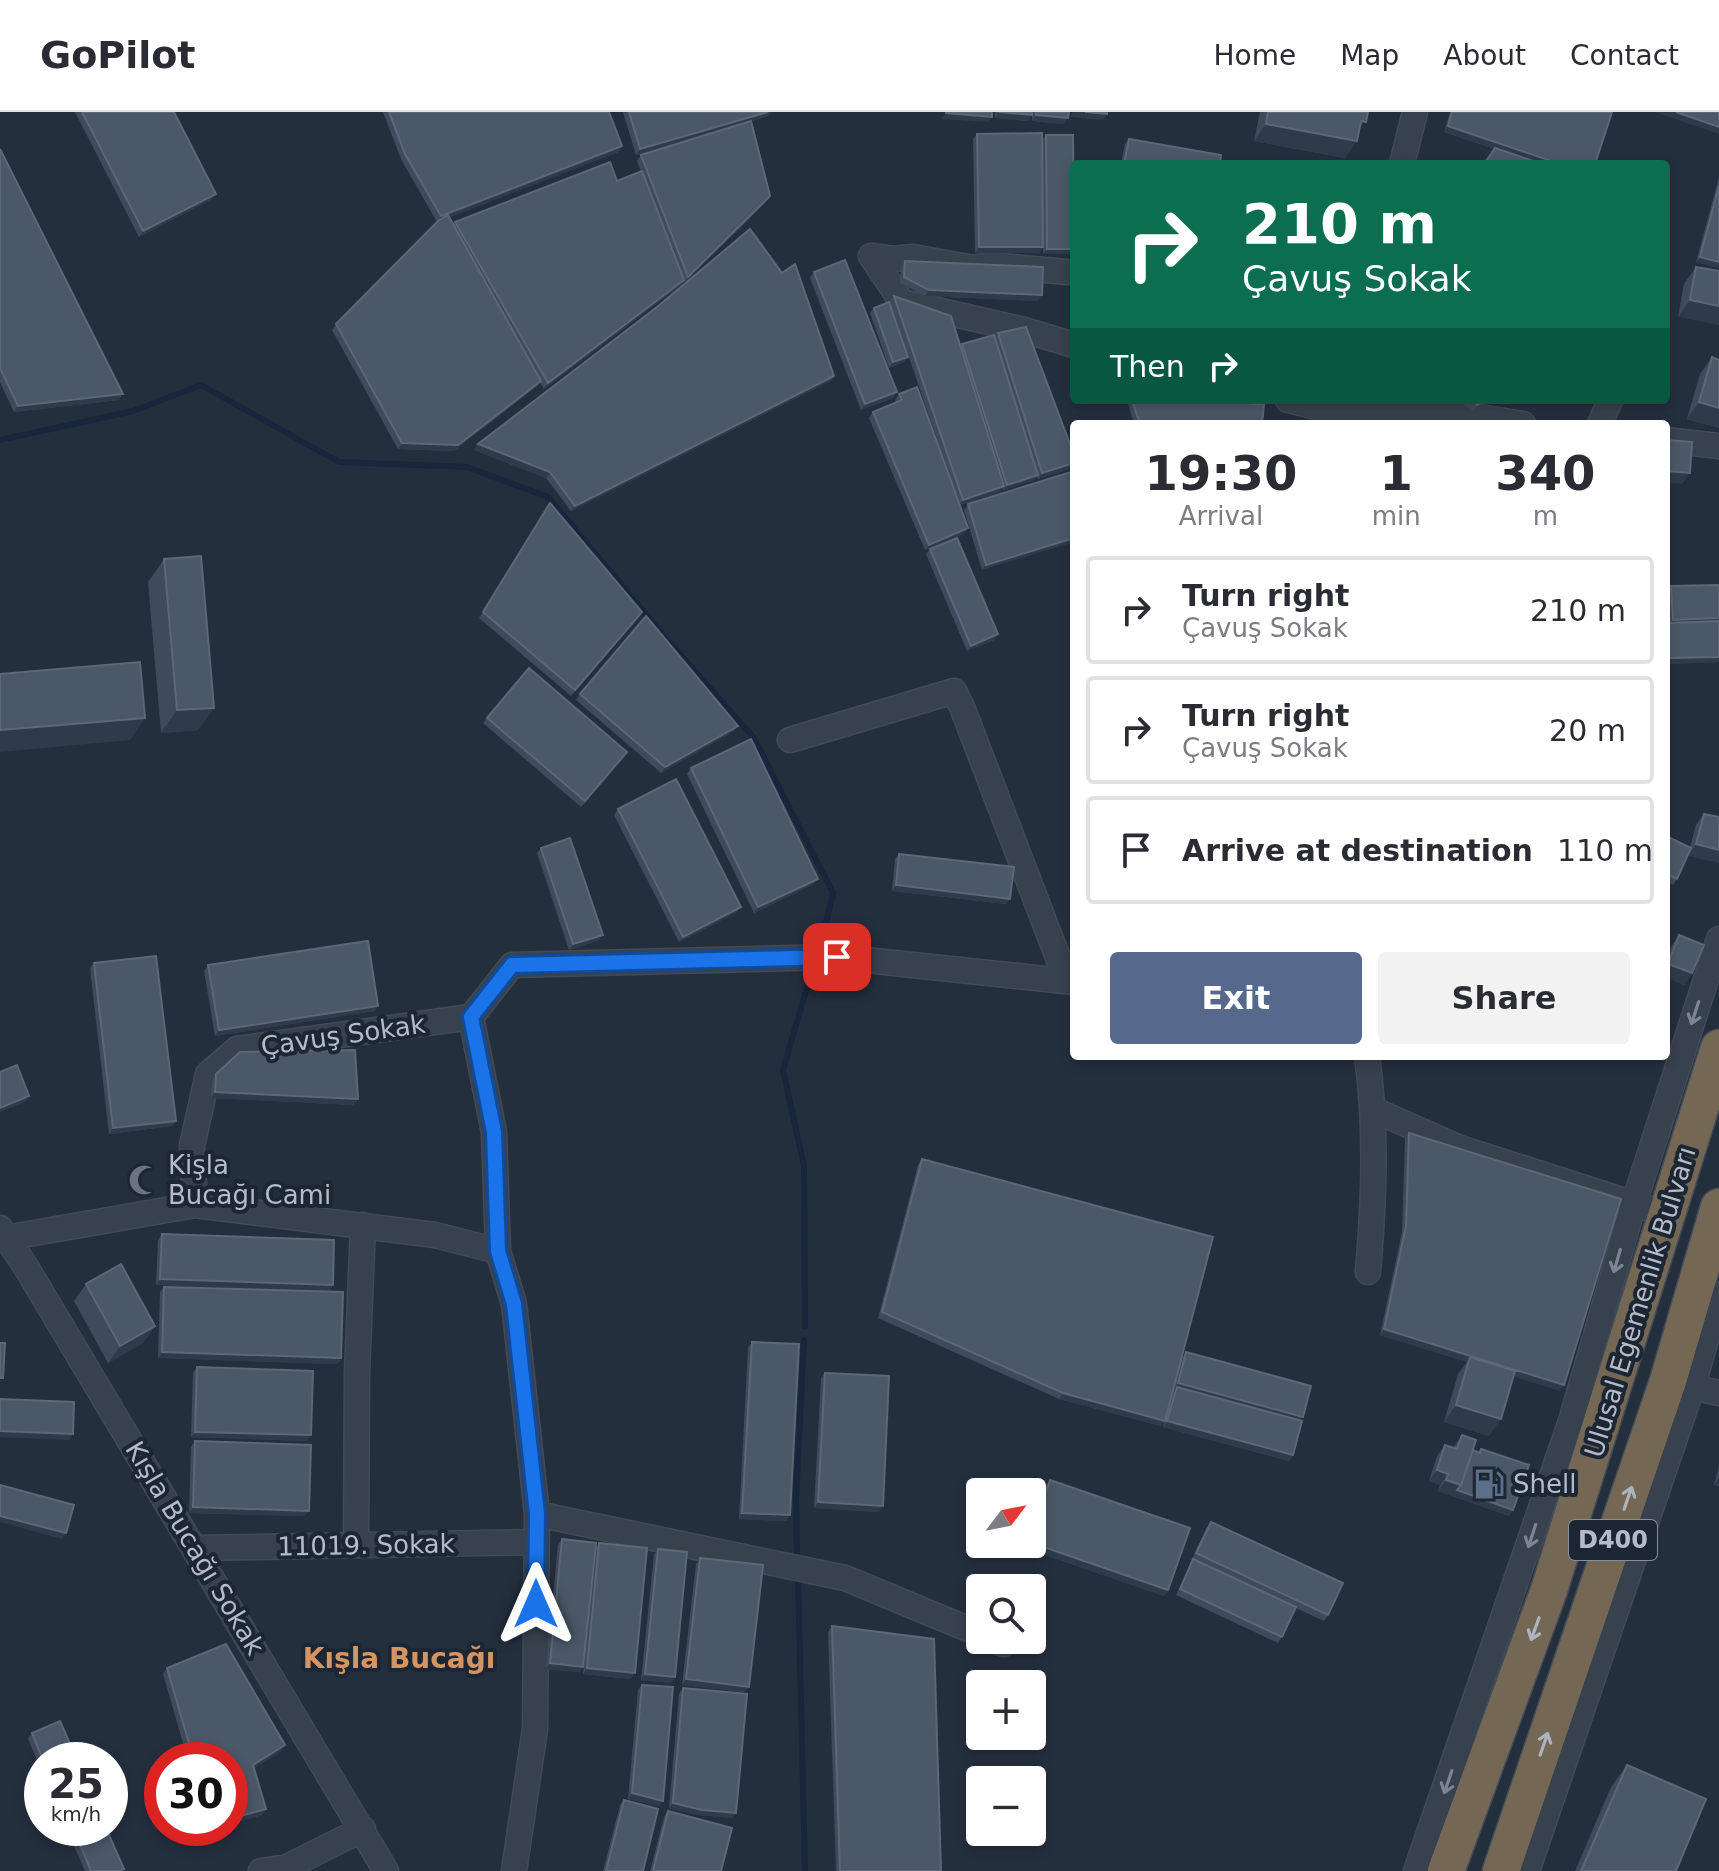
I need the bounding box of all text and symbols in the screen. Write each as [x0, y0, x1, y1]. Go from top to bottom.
text: GoPilot [40, 33, 195, 77]
text: Home [1213, 39, 1296, 72]
text: Map [1340, 39, 1399, 72]
text: About [1443, 39, 1526, 72]
text: Contact [1570, 39, 1679, 72]
text: 210 m [1242, 191, 1437, 256]
icon: right [1110, 192, 1214, 296]
text: Çavuş Sokak [1242, 258, 1472, 299]
icon: right [1201, 344, 1245, 388]
text: Then [1110, 349, 1185, 384]
text: 19:30 [1144, 445, 1297, 501]
text: 1 [1380, 445, 1413, 501]
text: 340 [1495, 445, 1595, 501]
text: Arrival [1179, 501, 1263, 531]
text: min [1372, 501, 1421, 531]
text: m [1533, 501, 1558, 531]
text: Turn right [1182, 578, 1349, 613]
icon: right [1114, 588, 1158, 632]
text: 210 m [1530, 593, 1626, 628]
text: Çavuş Sokak [1182, 613, 1348, 643]
text: Turn right [1182, 698, 1349, 733]
icon: right [1114, 708, 1158, 752]
text: 20 m [1549, 713, 1626, 748]
text: Çavuş Sokak [1182, 733, 1348, 763]
icon: arrive [1114, 828, 1158, 872]
text: Arrive at destination [1182, 833, 1533, 868]
text: 110 m [1557, 833, 1653, 868]
pin [803, 923, 871, 991]
icon: arrive [815, 935, 859, 979]
button: Exit [1110, 952, 1362, 1044]
button: Share [1378, 952, 1630, 1044]
one-way arrow [1687, 1000, 1701, 1025]
street label: Çavuş Sokak [259, 1009, 427, 1061]
street label: Ulusal Egemenlik Bulvarı [1578, 1143, 1702, 1461]
place label: Kişla Bucağı Cami [168, 1150, 331, 1210]
mosque icon: Kişla Bucağı Cami [127, 1163, 161, 1197]
one-way arrow [1609, 1248, 1624, 1274]
street label: Kışla Bucağı Sokak [119, 1436, 271, 1660]
fuel station icon: Shell [1472, 1467, 1506, 1501]
place label: Shell [1513, 1469, 1576, 1499]
north arrow [966, 1478, 1046, 1558]
map controls [966, 1478, 1046, 1846]
one-way arrow [1621, 1486, 1636, 1511]
road number: D400 [1569, 1520, 1657, 1560]
one-way arrow [1524, 1523, 1539, 1548]
street label: 11019. Sokak [277, 1528, 455, 1562]
position arrow [494, 1562, 578, 1646]
button: search [966, 1574, 1046, 1654]
one-way arrow [1527, 1616, 1541, 1641]
district label: Kışla Bucağı [303, 1642, 495, 1675]
button: + [966, 1670, 1046, 1750]
one-way arrow [1537, 1732, 1552, 1757]
speed limit sign: 30 [144, 1742, 248, 1846]
text: 25 [48, 1761, 104, 1807]
button: − [966, 1766, 1046, 1846]
one-way arrow [1439, 1769, 1454, 1794]
text: km/h [51, 1802, 101, 1826]

